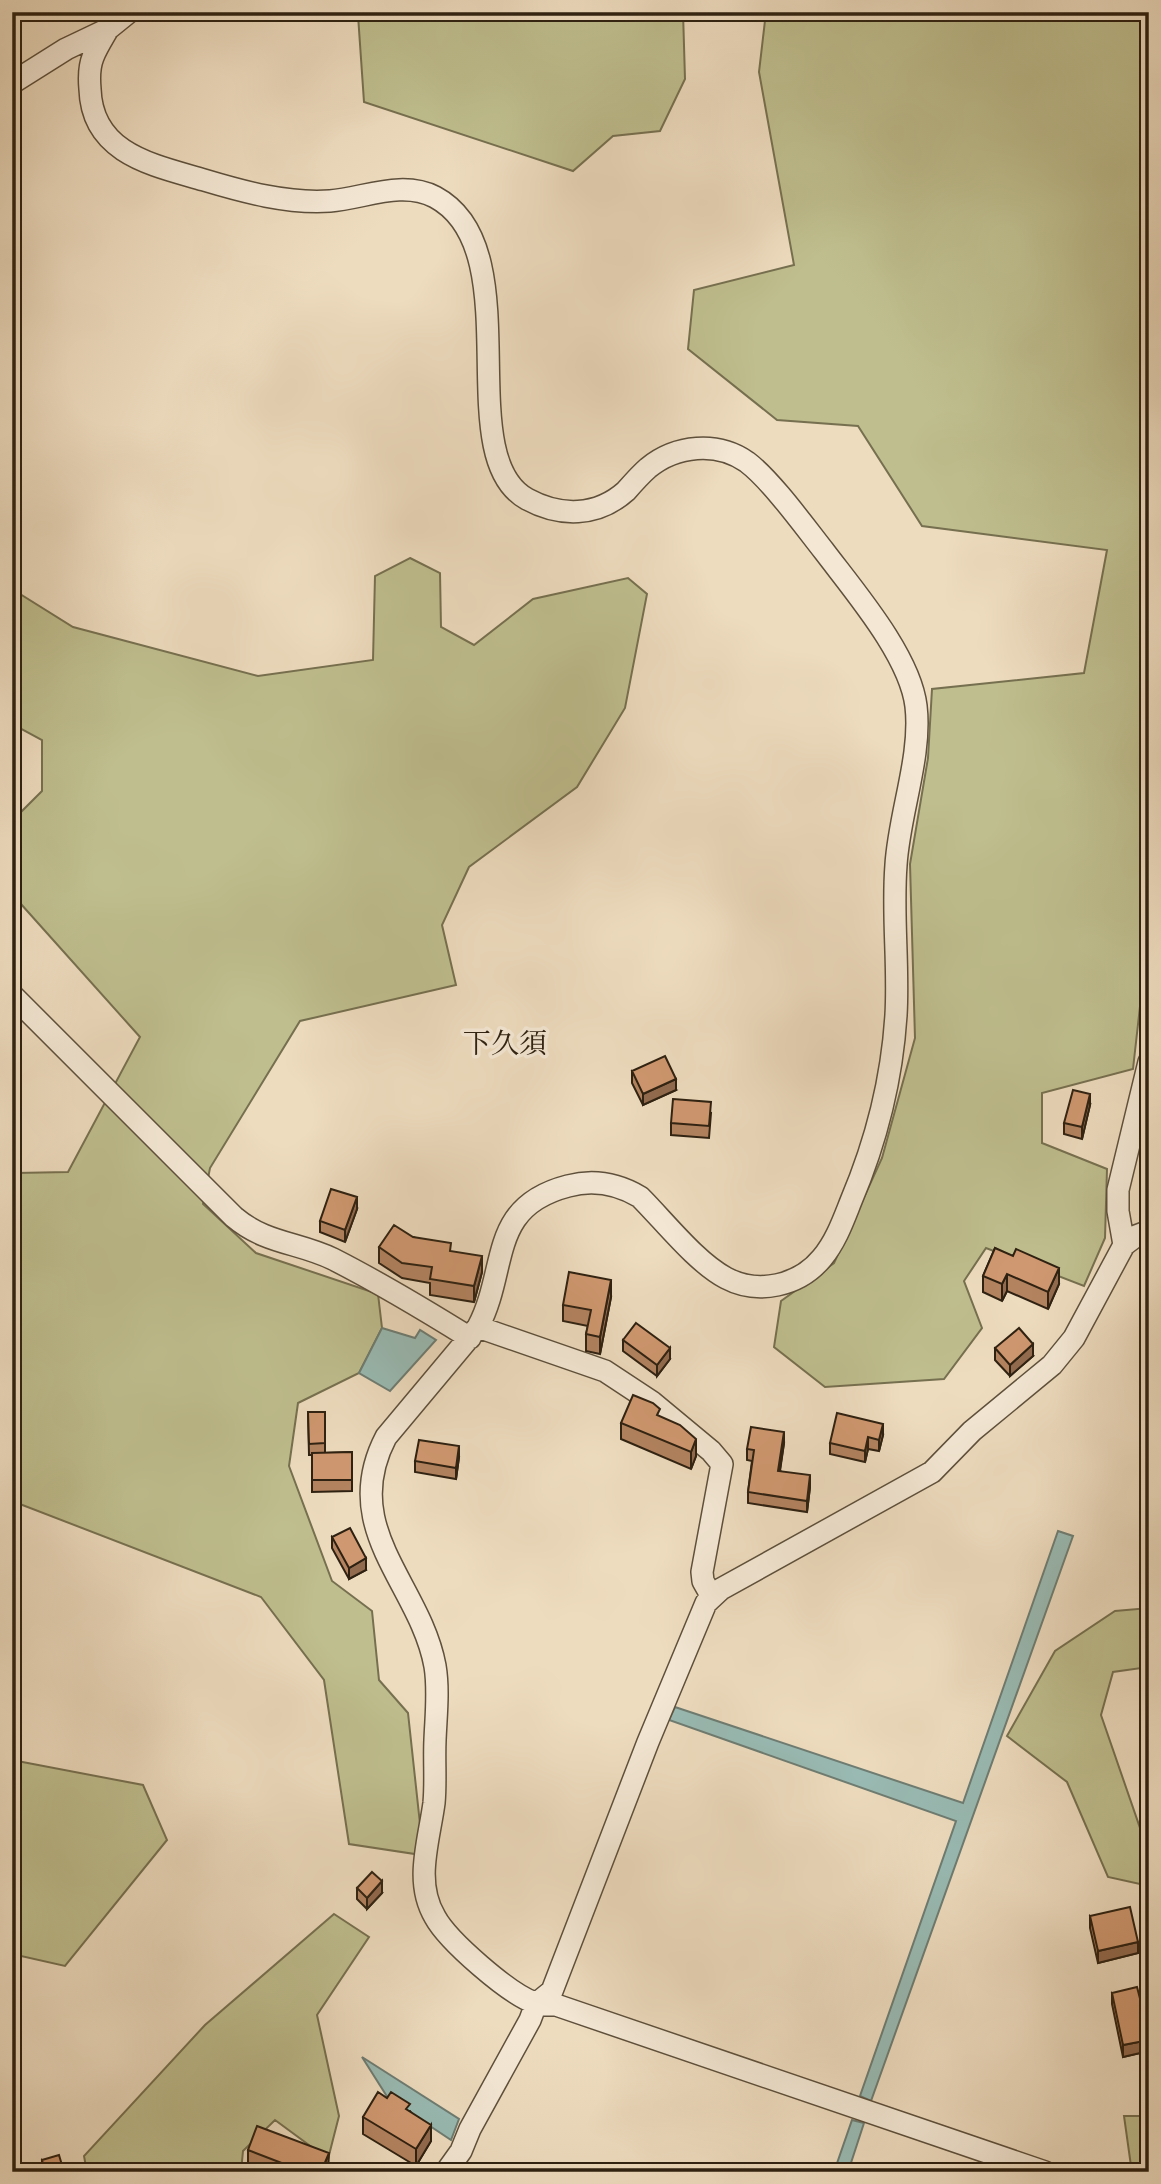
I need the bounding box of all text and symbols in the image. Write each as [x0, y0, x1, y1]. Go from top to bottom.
district label: 下久須 [463, 1027, 547, 1060]

